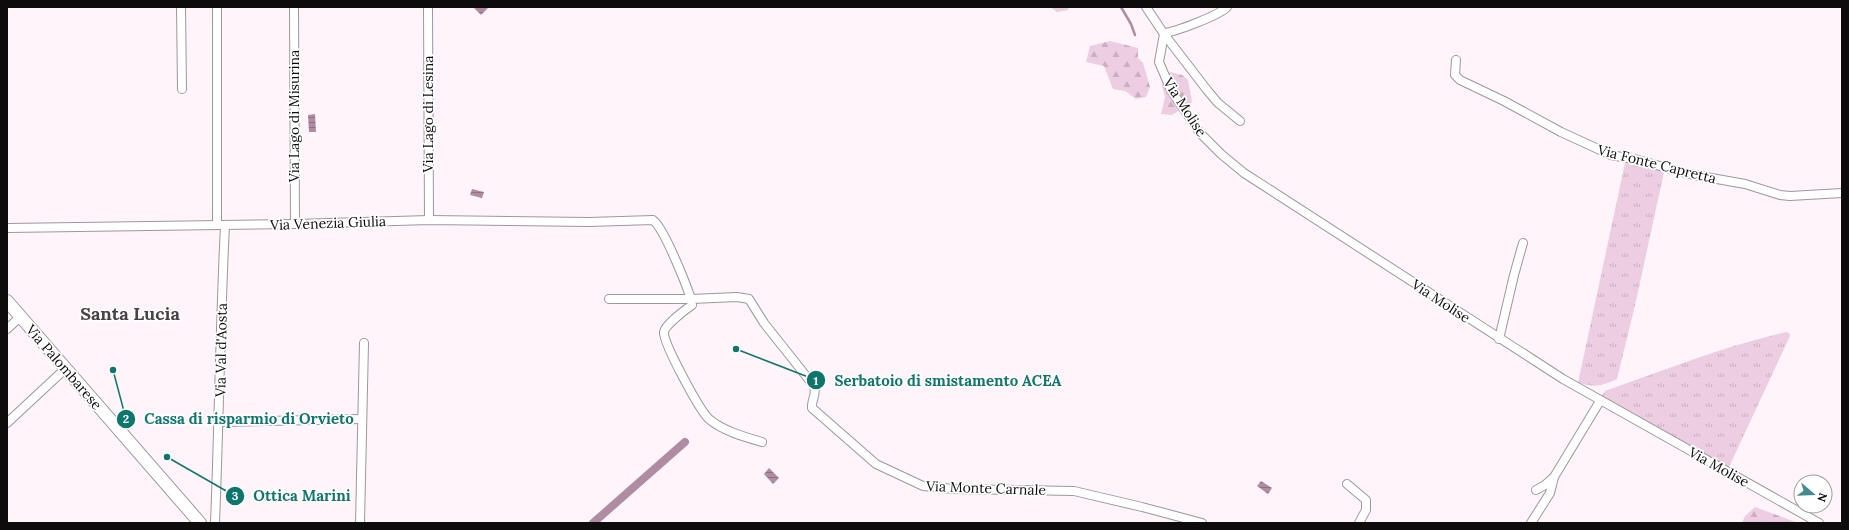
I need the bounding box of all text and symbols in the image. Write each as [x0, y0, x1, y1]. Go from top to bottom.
street label: Via Lago di Misurina [285, 50, 303, 183]
street label: Via Lago di Lesina [419, 56, 437, 173]
street label: Via Molise [1159, 73, 1211, 140]
street label: Via Fonte Capretta [1595, 140, 1718, 187]
street label: Via Venezia Giulia [269, 212, 386, 234]
street label: Via Molise [1407, 275, 1474, 327]
district label: Santa Lucia [80, 302, 180, 325]
street label: Via Val d'Aosta [211, 303, 231, 398]
street label: Via Palombarese [21, 320, 106, 414]
callout: Serbatoio di smistamento ACEA [806, 367, 1069, 394]
text: Serbatoio di smistamento ACEA [834, 371, 1062, 390]
text: 1 [814, 373, 819, 388]
callout: Cassa di risparmio di Orvieto [116, 406, 361, 433]
text: Cassa di risparmio di Orvieto [144, 409, 354, 428]
text: 2 [123, 411, 129, 426]
street label: Via Molise [1685, 443, 1753, 491]
north arrow [1793, 474, 1833, 514]
street label: Via Monte Carnale [925, 477, 1047, 499]
callout: Ottica Marini [225, 483, 358, 510]
text: Ottica Marini [253, 486, 351, 505]
text: 3 [232, 488, 239, 503]
text: N [1814, 491, 1830, 504]

